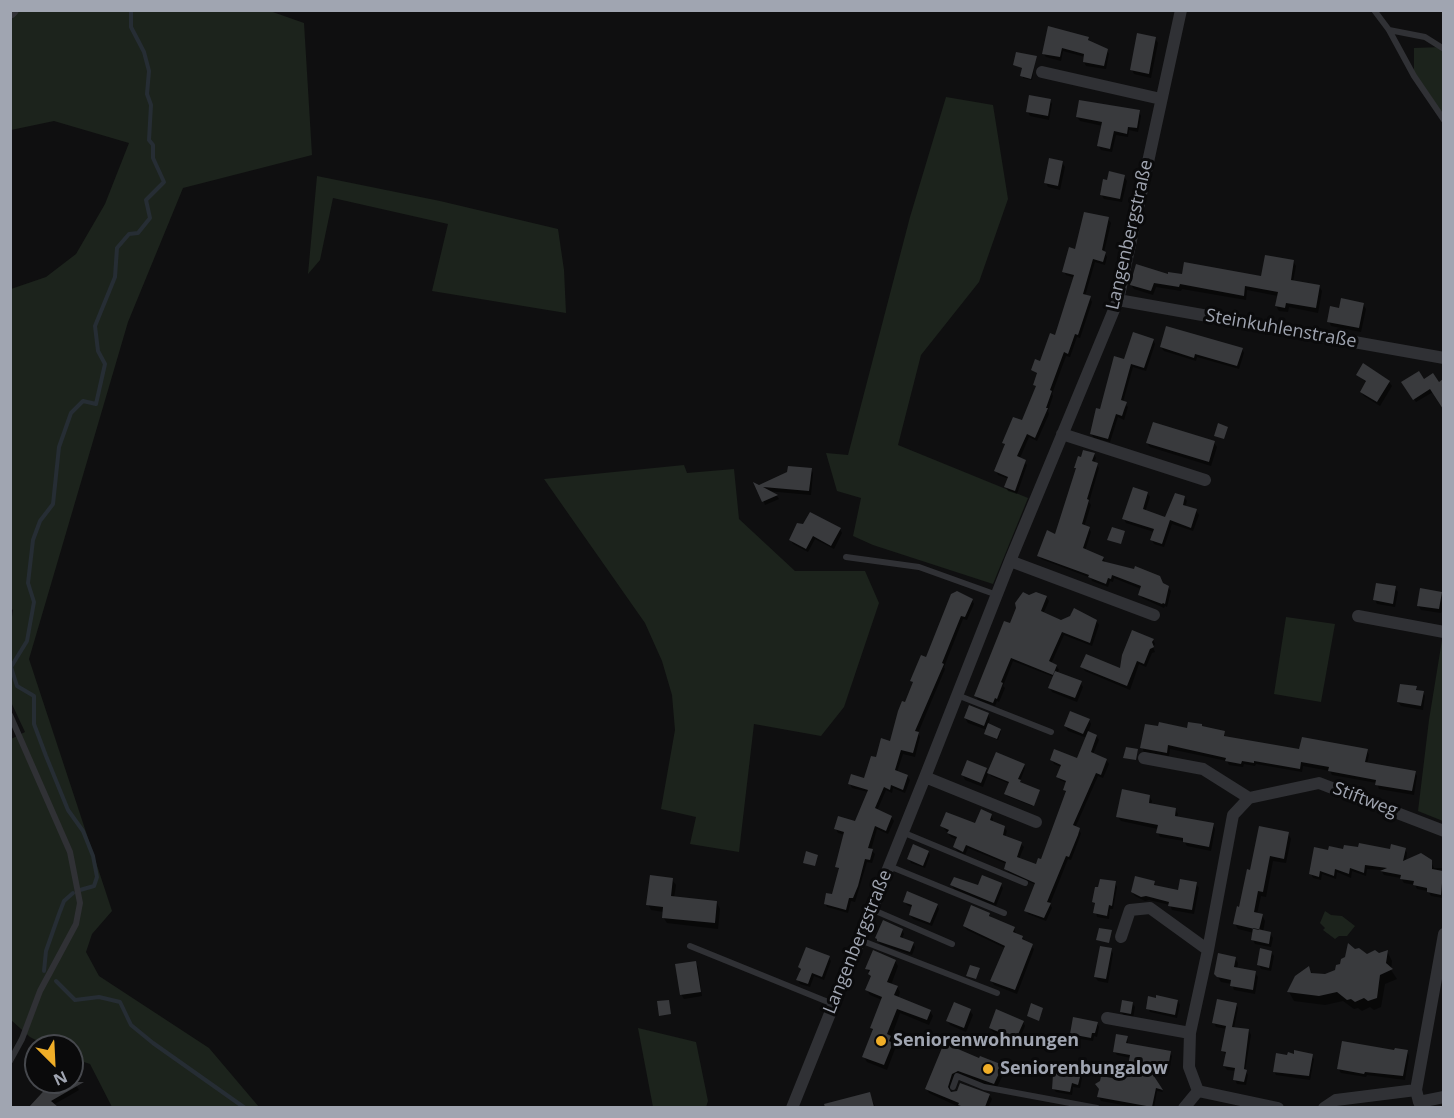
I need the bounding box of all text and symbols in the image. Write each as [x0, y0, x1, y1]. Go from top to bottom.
street label: Langenbergstraße [1102, 158, 1158, 312]
street label: Steinkuhlenstraße [1204, 305, 1358, 353]
street label: Stiftweg [1330, 778, 1400, 822]
street label: Langenbergstraße [819, 867, 897, 1017]
place label: Seniorenwohnungen [893, 1030, 1079, 1052]
north arrow [24, 1034, 84, 1094]
marker: Seniorenwohnungen [874, 1034, 888, 1048]
place label: Seniorenbungalow [1000, 1058, 1168, 1080]
marker: Seniorenbungalow [981, 1062, 995, 1076]
text: N [50, 1066, 71, 1091]

